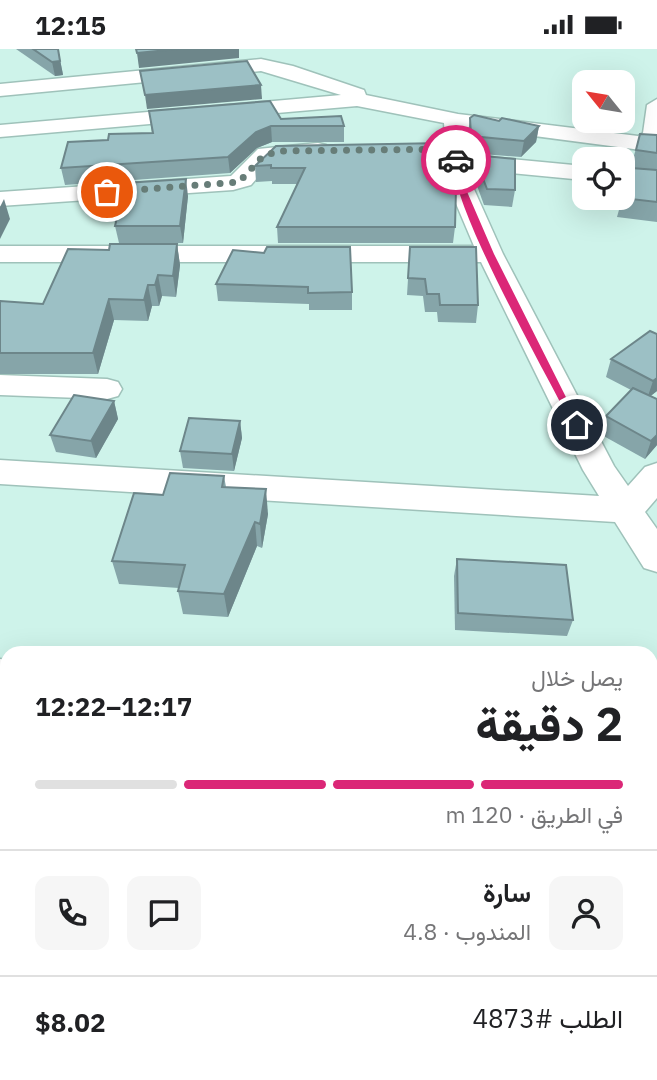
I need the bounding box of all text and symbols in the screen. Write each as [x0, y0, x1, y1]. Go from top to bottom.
text: 12:15 [35, 8, 106, 42]
north arrow [572, 70, 635, 133]
map controls [572, 70, 635, 210]
courier [421, 125, 491, 195]
icon: car [437, 141, 475, 179]
button: locate [572, 147, 635, 210]
pin [77, 162, 137, 222]
icon: bag [88, 173, 126, 211]
pin [547, 395, 607, 455]
icon: home [558, 406, 596, 444]
text: يصل خلال [531, 662, 623, 692]
text: 12:17–12:22 [35, 689, 192, 723]
text: 2 دقيقة [476, 694, 623, 754]
text: في الطريق · 120 m [446, 799, 623, 829]
text: سارة [483, 875, 531, 909]
button: phone [35, 876, 109, 950]
button: chat [127, 876, 201, 950]
button: person [549, 876, 623, 950]
text: المندوب · 4.8 [403, 916, 531, 946]
text: الطلب #4873 [472, 1001, 623, 1035]
text: $8.02 [35, 1005, 106, 1039]

